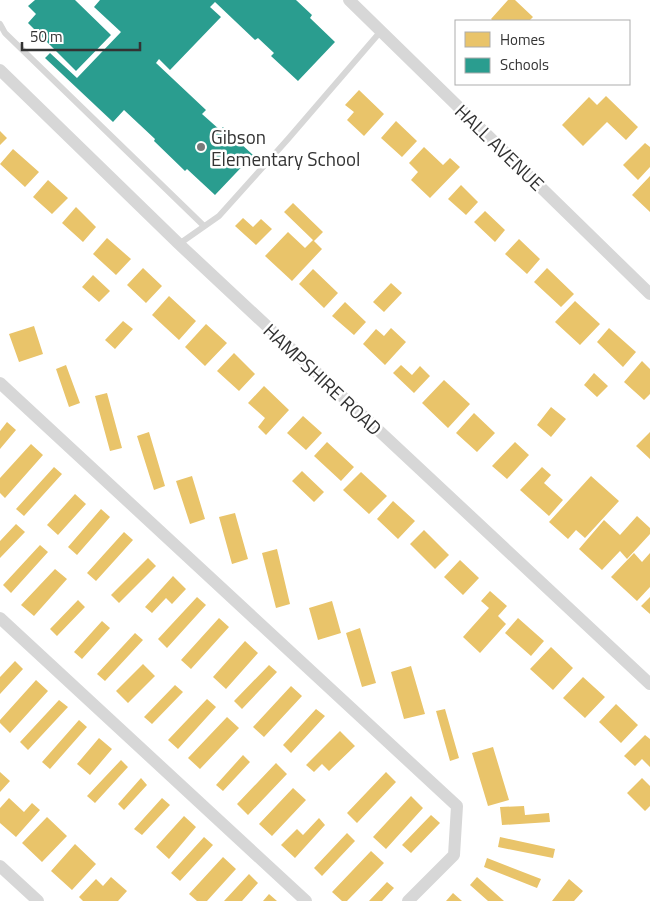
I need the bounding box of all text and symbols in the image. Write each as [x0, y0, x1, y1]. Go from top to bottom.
scale bar [22, 20, 140, 52]
legend [455, 20, 630, 85]
text: 50 m [30, 25, 63, 48]
text: Homes [500, 28, 545, 51]
text: Schools [500, 53, 549, 76]
street label: HALL AVENUE [449, 97, 551, 197]
place label: Gibson Elementary School [211, 122, 360, 173]
marker: Gibson Elementary School [195, 141, 207, 153]
street label: HAMPSHIRE ROAD [257, 316, 389, 442]

